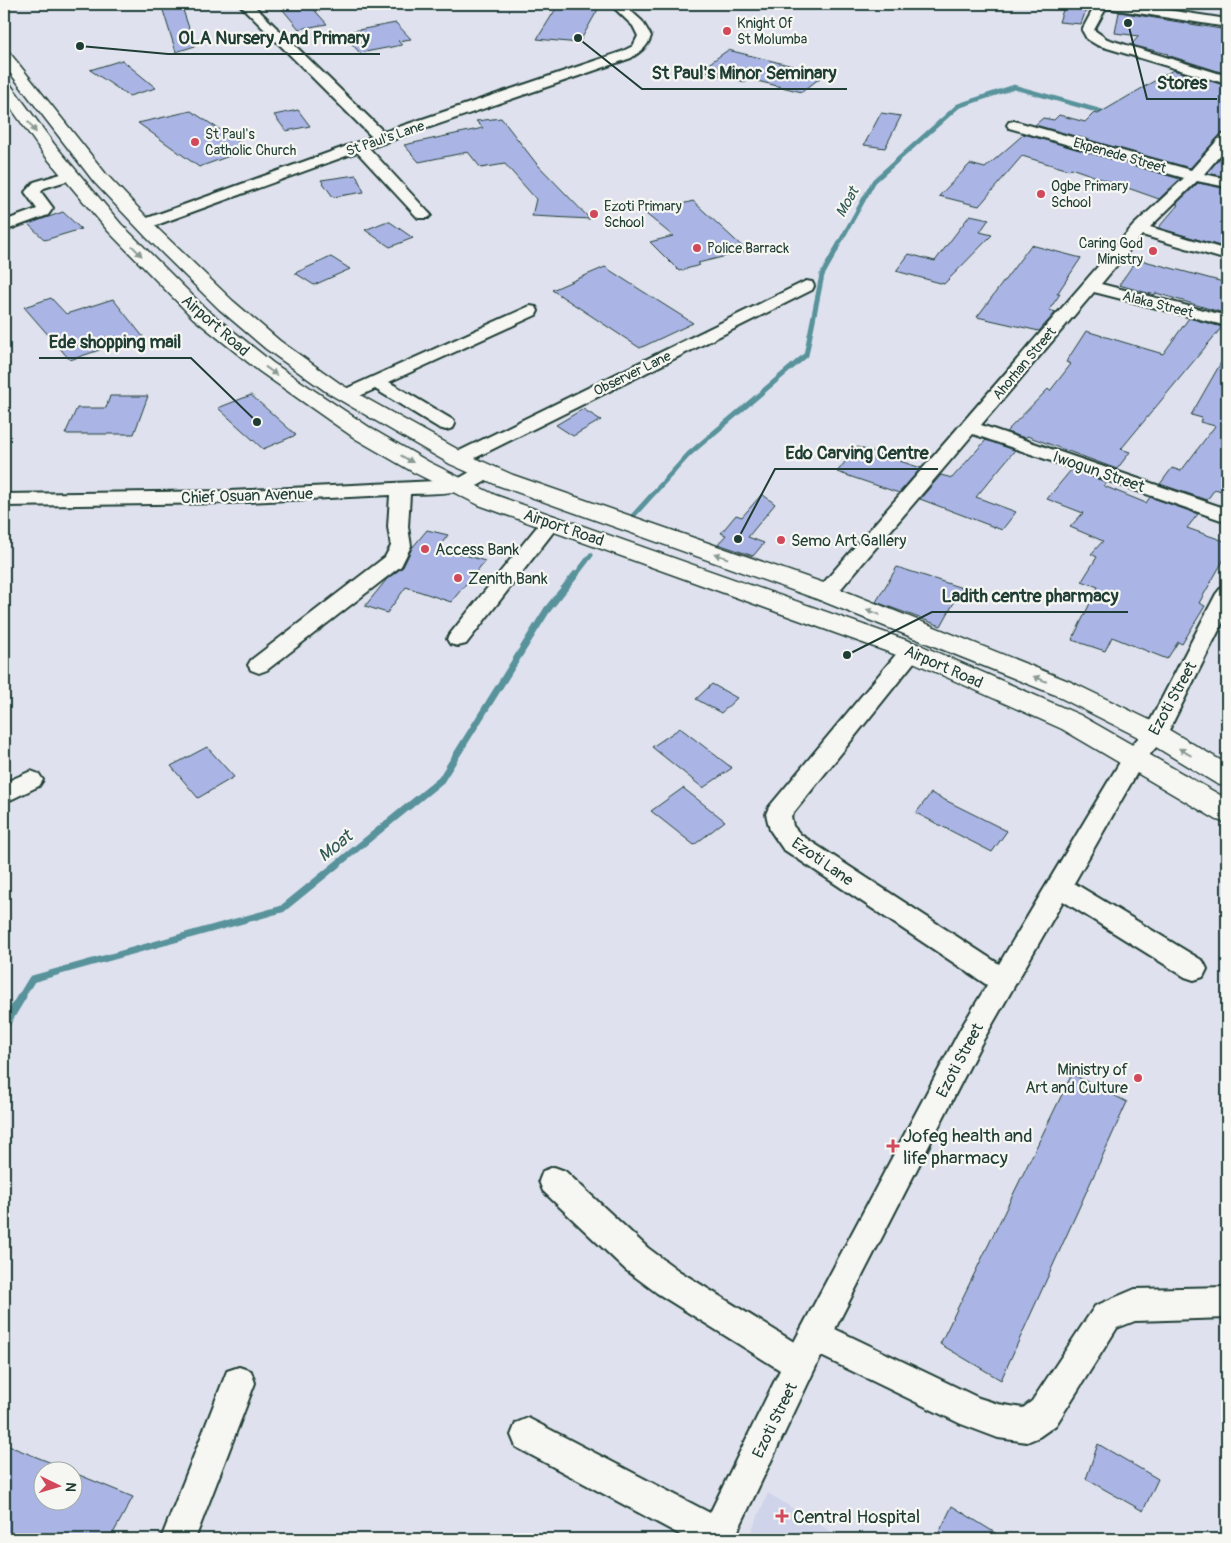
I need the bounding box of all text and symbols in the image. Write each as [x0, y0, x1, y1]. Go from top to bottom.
place label: Knight Of St Molumba [737, 15, 807, 48]
callout: OLA Nursery And Primary [168, 21, 380, 54]
marker: Knight Of St Molumba [721, 25, 733, 37]
text: OLA Nursery And Primary [178, 27, 370, 50]
callout: St Paul's Minor Seminary [642, 56, 847, 89]
text: St Paul's Minor Seminary [651, 62, 837, 85]
callout: Stores [1147, 66, 1217, 99]
text: Stores [1157, 72, 1208, 95]
street label: St Paul's Lane [344, 117, 427, 160]
one-way arrow [27, 120, 37, 134]
place label: St Paul's Catholic Church [205, 126, 296, 159]
street label: Ekpenede Street [1071, 134, 1169, 177]
marker: St Paul's Catholic Church [189, 136, 201, 148]
place label: Ogbe Primary School [1051, 178, 1128, 211]
water label: Moat [832, 182, 864, 221]
marker: Ogbe Primary School [1035, 188, 1047, 200]
place label: Ezoti Primary School [604, 198, 682, 231]
marker: Ezoti Primary School [588, 208, 600, 220]
place label: Caring God Ministry [1079, 235, 1143, 268]
place label: Police Barrack [707, 240, 789, 257]
marker: Police Barrack [691, 242, 703, 254]
one-way arrow [131, 244, 143, 256]
marker: Caring God Ministry [1147, 245, 1159, 257]
street label: Alaka Street [1121, 287, 1195, 322]
street label: Airport Road [177, 291, 254, 361]
street label: Ahorhan Street [989, 323, 1060, 403]
callout: Ede shopping mail [39, 325, 191, 358]
text: Ede shopping mail [49, 331, 181, 354]
street label: Observer Lane [591, 347, 674, 399]
one-way arrow [264, 365, 277, 376]
callout: Edo Carving Centre [775, 436, 938, 469]
text: Edo Carving Centre [785, 442, 930, 465]
street label: Iwogun Street [1050, 447, 1148, 497]
one-way arrow [401, 455, 414, 464]
street label: Chief Osuan Avenue [181, 484, 313, 508]
street label: Airport Road [521, 505, 607, 551]
place label: Semo Art Gallery [791, 531, 907, 551]
marker: Semo Art Gallery [775, 534, 787, 546]
place label: Access Bank [435, 540, 519, 560]
marker: Access Bank [419, 543, 431, 555]
one-way arrow [713, 552, 728, 559]
place label: Zenith Bank [468, 569, 548, 589]
marker: Zenith Bank [452, 572, 464, 584]
callout: Ladith centre pharmacy [932, 579, 1128, 612]
text: Ladith centre pharmacy [942, 585, 1119, 608]
one-way arrow [865, 608, 880, 616]
street label: Airport Road [901, 641, 986, 693]
street label: Ezoti Street [1144, 658, 1202, 739]
one-way arrow [1033, 675, 1047, 683]
one-way arrow [1179, 747, 1192, 756]
water label: Moat [313, 824, 359, 867]
street label: Ezoti Lane [788, 833, 857, 890]
street label: Ezoti Street [932, 1019, 988, 1101]
place label: Ministry of Art and Culture [1025, 1060, 1128, 1098]
marker: Ministry of Art and Culture [1132, 1072, 1144, 1084]
place label: Jofeg health and life pharmacy [903, 1124, 1033, 1170]
marker: Jofeg health and life pharmacy [887, 1140, 899, 1152]
street label: Ezoti Street [748, 1379, 802, 1461]
north arrow [32, 1460, 82, 1510]
text: N [62, 1482, 79, 1493]
place label: Central Hospital [793, 1505, 920, 1529]
marker: Central Hospital [775, 1509, 789, 1523]

